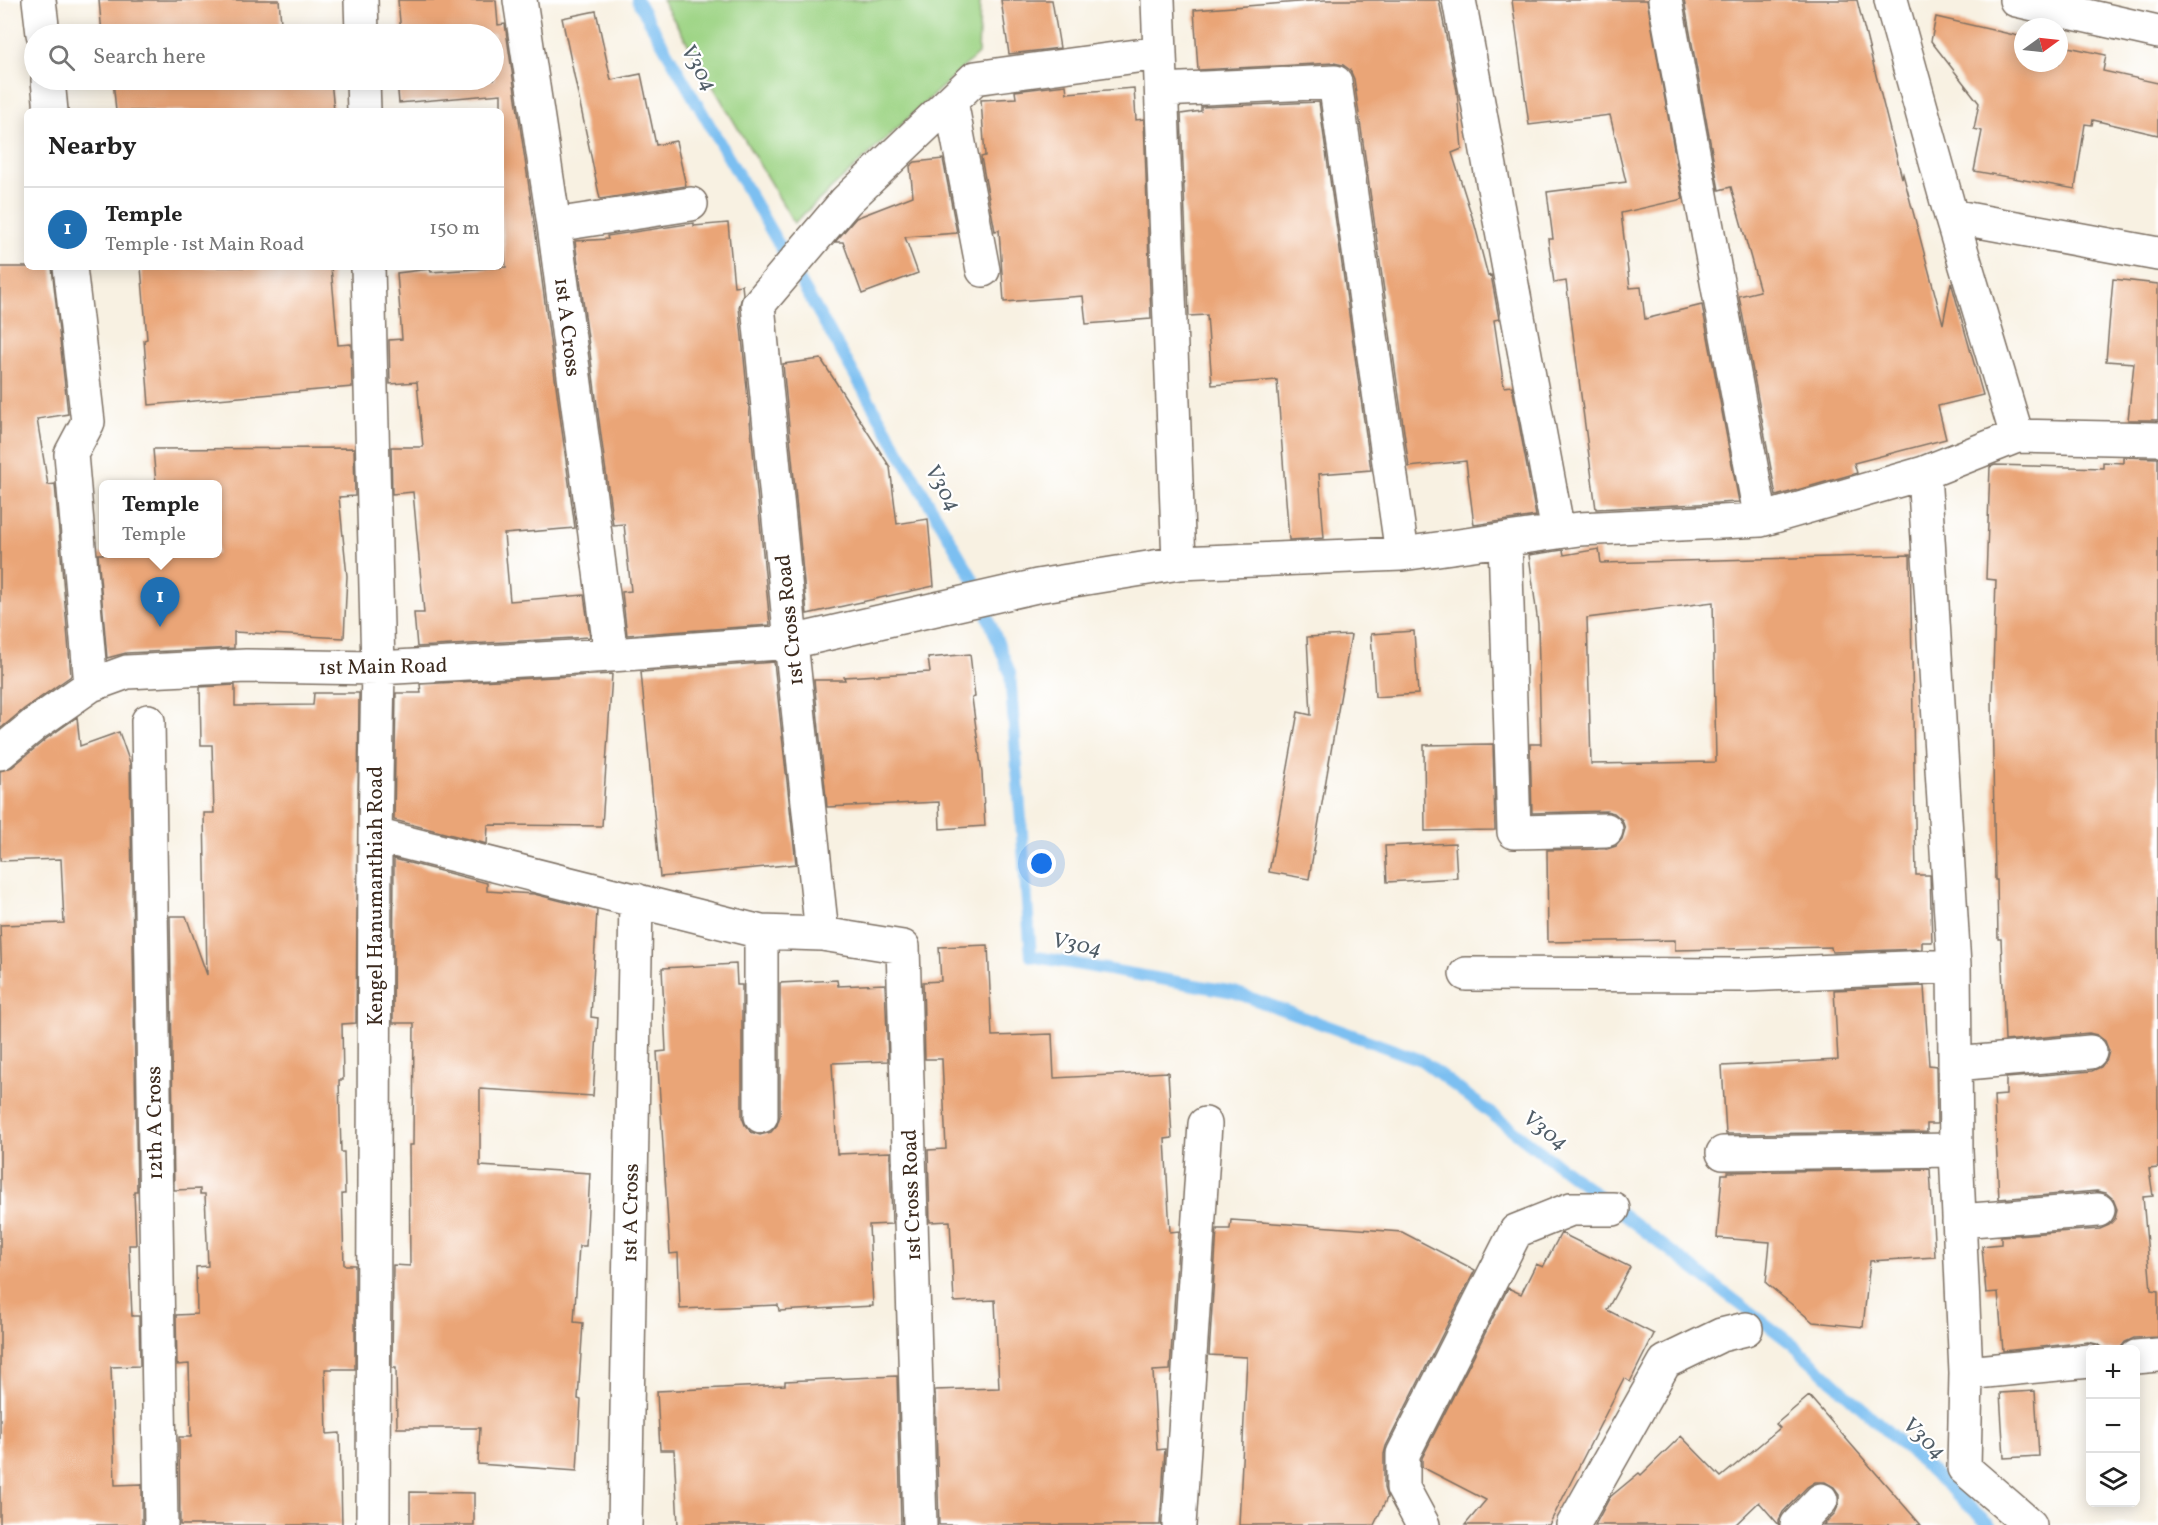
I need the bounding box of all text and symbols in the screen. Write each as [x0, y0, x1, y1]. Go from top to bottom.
north arrow [2014, 18, 2068, 72]
search box [24, 24, 504, 90]
water label: V304 [672, 39, 724, 98]
icon: search [45, 41, 78, 74]
text: Search here [93, 42, 206, 73]
text: Nearby [48, 129, 137, 165]
text: Temple [105, 200, 183, 231]
text: 1 [63, 215, 72, 243]
text: 150 m [429, 215, 480, 243]
text: Temple · 1st Main Road [105, 231, 304, 259]
street label: 1st A Cross [546, 276, 587, 378]
water label: V304 [916, 459, 968, 518]
popup [99, 480, 222, 558]
text: Temple [122, 490, 199, 521]
text: Temple [122, 521, 186, 549]
street label: 1st Cross Road [769, 553, 812, 687]
pin: 1 [140, 578, 180, 627]
street label: 1st Main Road [318, 652, 448, 683]
street label: Kengel Hanumanthiah Road [362, 766, 391, 1026]
your location [1027, 849, 1056, 878]
water label: V304 [1049, 926, 1104, 965]
street label: 12th A Cross [140, 1066, 171, 1180]
water label: V304 [1515, 1104, 1574, 1158]
street label: 1st Cross Road [896, 1128, 929, 1261]
street label: 1st A Cross [616, 1163, 647, 1263]
map controls [2086, 1345, 2140, 1507]
button: + [2086, 1345, 2140, 1399]
button: − [2086, 1399, 2140, 1453]
water label: V304 [1894, 1410, 1952, 1467]
button: layers [2086, 1453, 2140, 1507]

